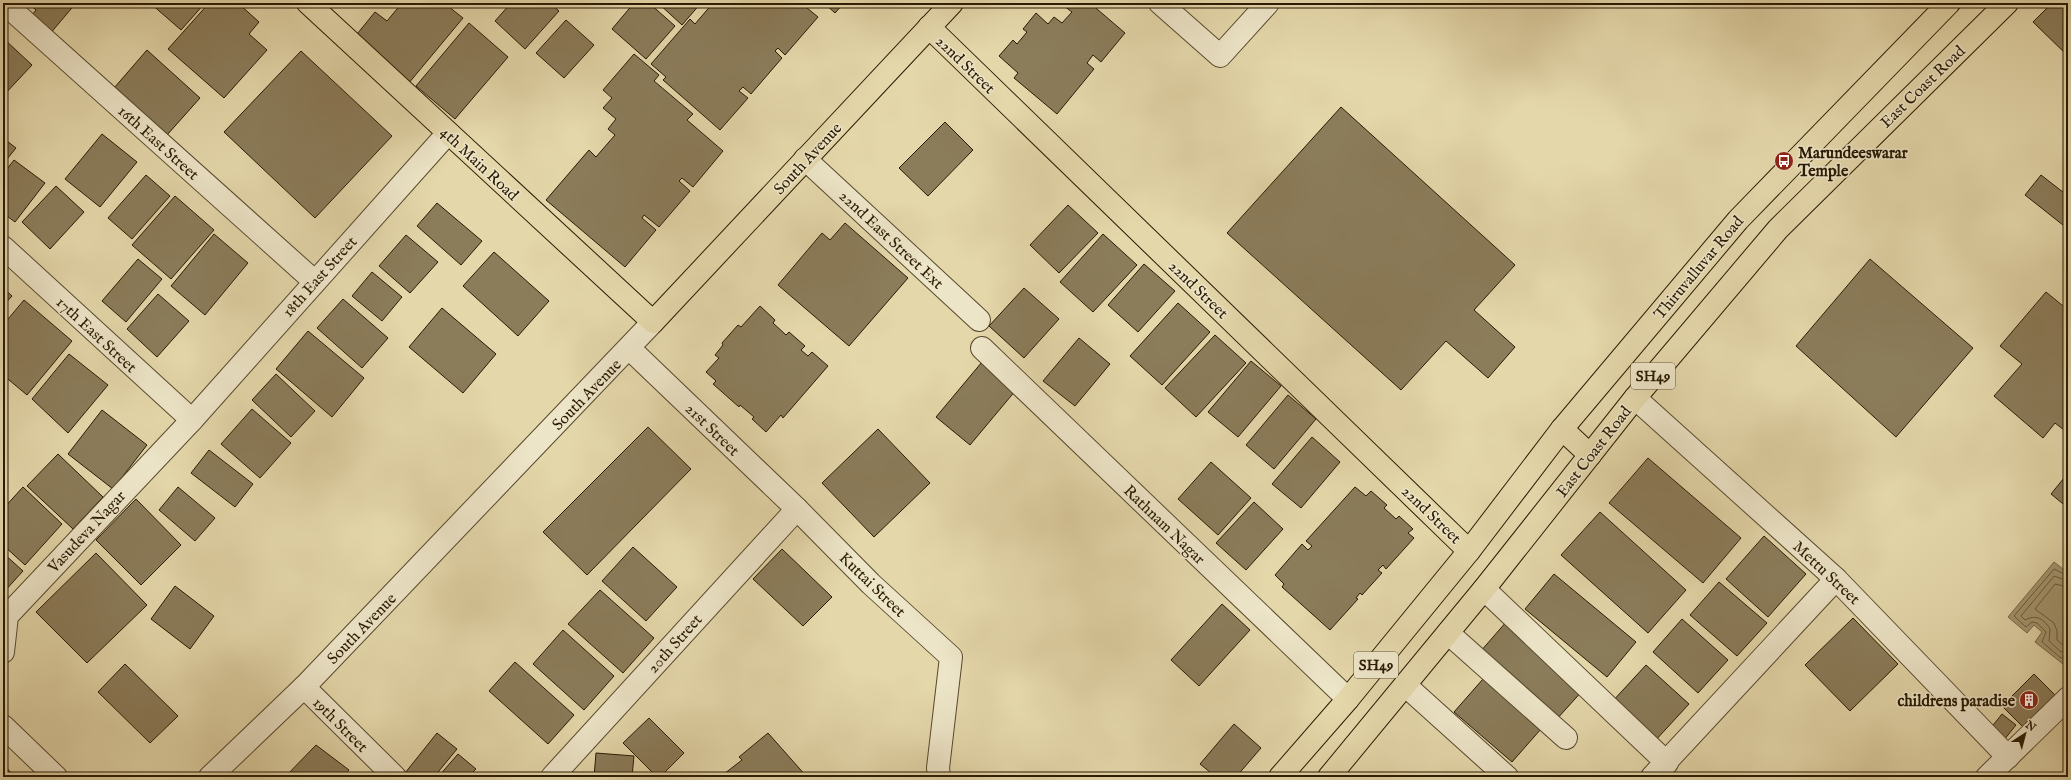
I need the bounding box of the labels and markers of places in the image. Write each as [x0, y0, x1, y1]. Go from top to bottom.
place label: Marundeeswarar Temple [1797, 144, 1908, 182]
bus stop icon: Marundeeswarar Temple [1773, 150, 1795, 172]
building icon: childrens paradise [2018, 689, 2040, 711]
place label: childrens paradise [1897, 692, 2016, 712]

